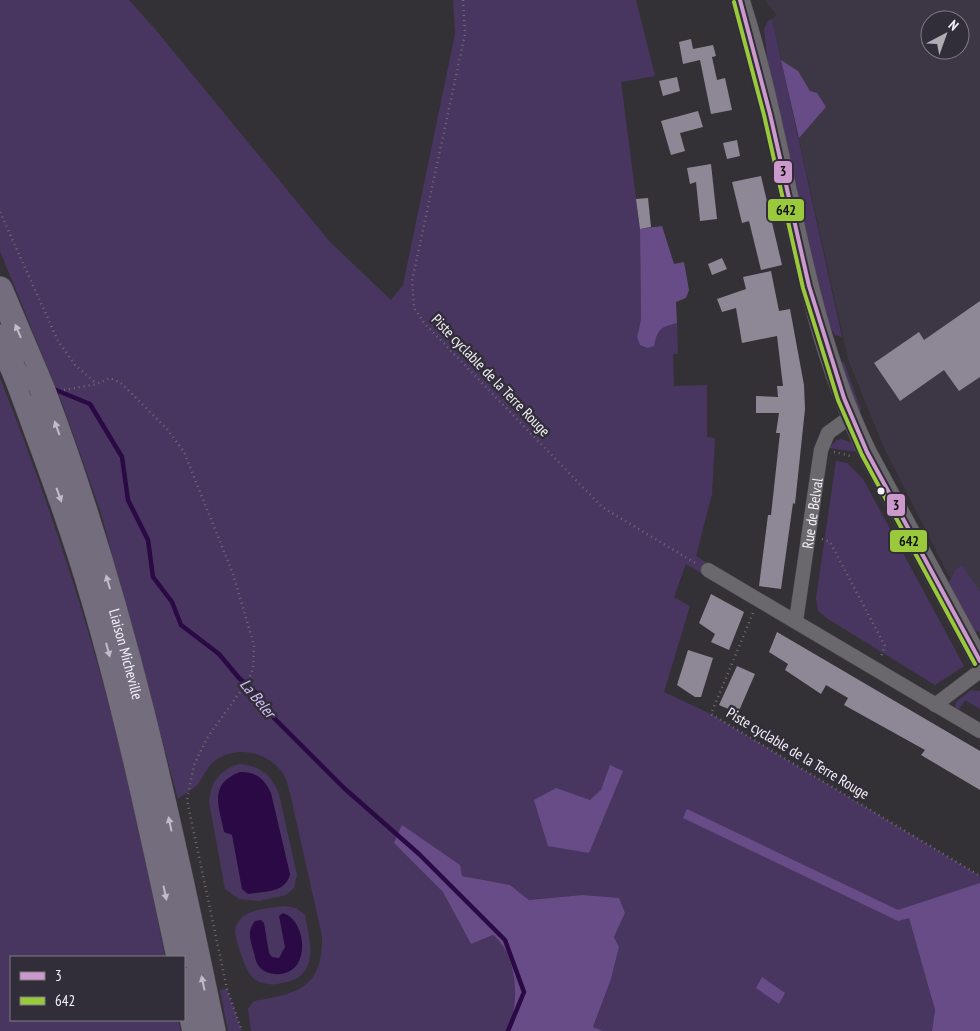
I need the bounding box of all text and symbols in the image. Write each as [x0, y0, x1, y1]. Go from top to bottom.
north arrow [920, 10, 970, 60]
text: N [945, 16, 962, 34]
line badge: 3 [773, 160, 793, 184]
text: 3 [780, 162, 786, 180]
line badge: 642 [767, 198, 805, 222]
text: 642 [776, 201, 796, 219]
street label: Piste cyclable de la Terre Rouge [428, 310, 554, 440]
one-way arrow [14, 324, 22, 339]
one-way arrow [53, 420, 61, 435]
street label: Rue de Belval [797, 476, 826, 550]
unlabelled marker [876, 486, 886, 496]
one-way arrow [56, 487, 63, 502]
line badge: 3 [886, 493, 906, 517]
text: 3 [893, 496, 899, 514]
line badge: 642 [889, 529, 928, 553]
text: 642 [899, 532, 919, 550]
one-way arrow [104, 574, 112, 589]
street label: Liaison Micheville [105, 606, 148, 701]
one-way arrow [104, 642, 112, 657]
water label: La Beler [236, 674, 282, 724]
street label: Piste cyclable de la Terre Rouge [723, 703, 873, 803]
one-way arrow [166, 817, 174, 832]
one-way arrow [162, 885, 170, 901]
legend [10, 956, 185, 1021]
text: 3 [55, 966, 62, 985]
one-way arrow [199, 975, 207, 991]
text: 642 [55, 991, 75, 1010]

